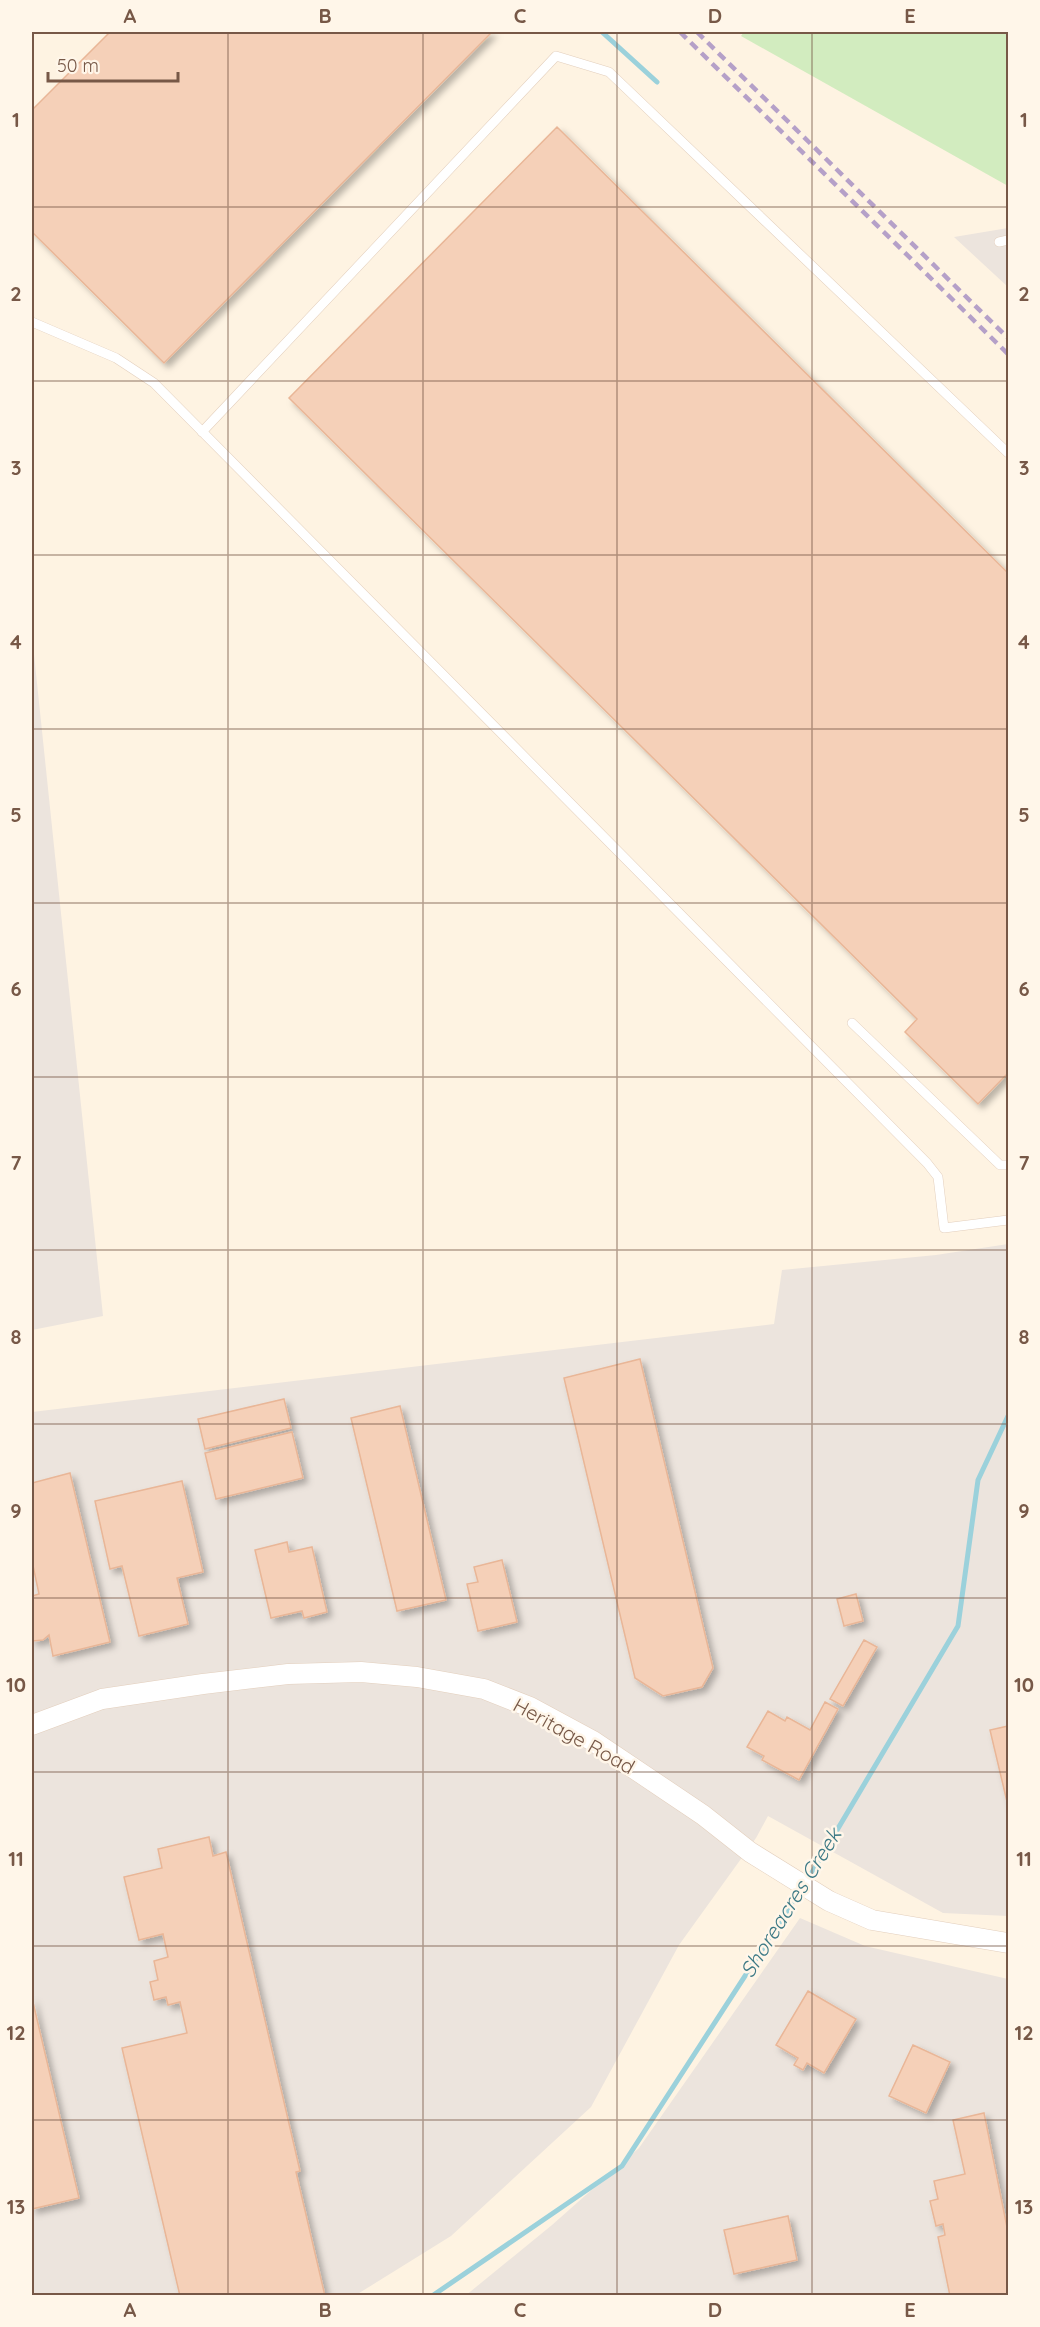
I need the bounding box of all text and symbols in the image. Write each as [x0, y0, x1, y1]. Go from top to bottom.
text: A [124, 3, 137, 28]
text: B [318, 3, 332, 28]
text: C [514, 3, 527, 28]
text: D [708, 3, 722, 28]
text: E [904, 3, 916, 28]
scale bar [48, 45, 178, 83]
text: 50 m [57, 54, 99, 77]
text: 1 [12, 107, 20, 132]
text: 1 [1020, 107, 1028, 132]
text: 2 [10, 281, 22, 306]
text: 2 [1018, 281, 1030, 306]
text: 3 [11, 455, 21, 480]
text: 3 [1019, 455, 1029, 480]
text: 4 [10, 629, 22, 654]
text: 4 [1018, 629, 1030, 654]
text: 5 [10, 802, 22, 827]
text: 5 [1018, 802, 1030, 827]
text: 6 [10, 976, 22, 1001]
text: 6 [1018, 976, 1030, 1001]
text: 7 [11, 1150, 22, 1175]
text: 7 [1019, 1150, 1030, 1175]
text: 8 [11, 1324, 22, 1349]
text: 8 [1019, 1324, 1030, 1349]
text: 9 [10, 1498, 22, 1523]
text: 9 [1018, 1498, 1030, 1523]
text: 10 [6, 1672, 26, 1697]
text: 10 [1014, 1672, 1034, 1697]
street label: Heritage Road [509, 1692, 639, 1779]
water label: Shoreacres Creek [734, 1822, 847, 1982]
text: 11 [8, 1846, 24, 1871]
text: 11 [1016, 1846, 1032, 1871]
text: 12 [6, 2020, 26, 2045]
text: 12 [1014, 2020, 1034, 2045]
text: 13 [7, 2194, 25, 2219]
text: 13 [1015, 2194, 1033, 2219]
text: A [124, 2297, 137, 2322]
text: B [318, 2297, 332, 2322]
text: C [514, 2297, 527, 2322]
text: D [708, 2297, 722, 2322]
text: E [904, 2297, 916, 2322]

